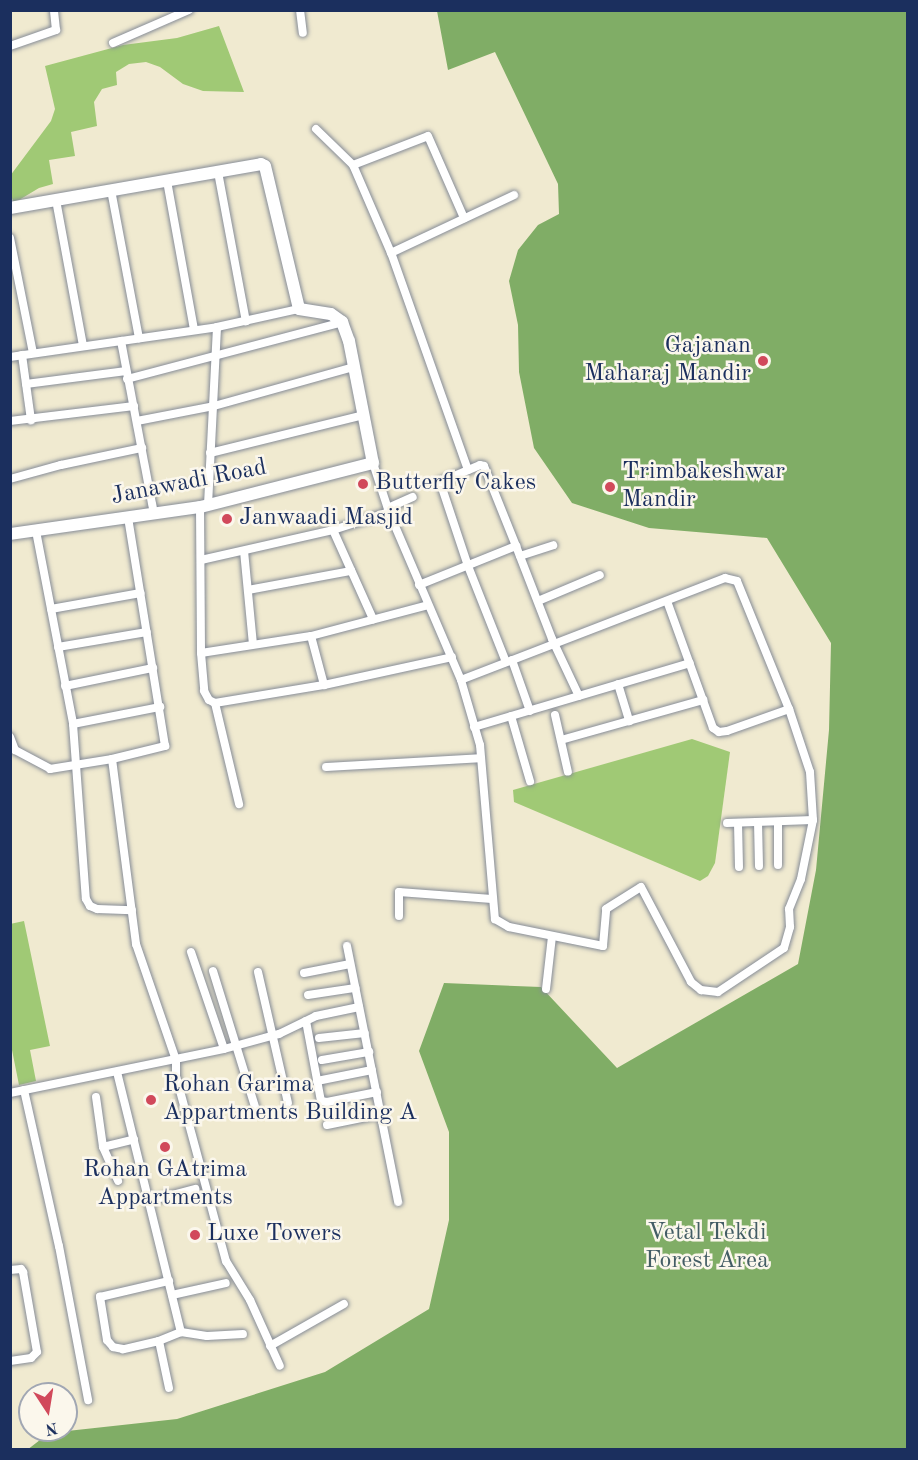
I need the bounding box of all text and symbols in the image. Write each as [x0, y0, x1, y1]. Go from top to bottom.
place label: Gajanan Maharaj Mandir [584, 333, 751, 389]
marker: Gajanan Maharaj Mandir [756, 354, 770, 368]
street label: Janawadi Road [109, 454, 269, 512]
place label: Trimbakeshwar Mandir [622, 459, 785, 515]
place label: Butterfly Cakes [375, 470, 536, 498]
marker: Butterfly Cakes [356, 477, 370, 491]
marker: Trimbakeshwar Mandir [603, 480, 617, 494]
place label: Janwaadi Masjid [239, 505, 413, 533]
marker: Janwaadi Masjid [220, 512, 234, 526]
place label: Rohan Garima Appartments Building A [163, 1072, 417, 1128]
marker: Rohan Garima Appartments Building A [144, 1093, 158, 1107]
marker: Rohan GAtrima Appartments [158, 1140, 172, 1154]
place label: Rohan GAtrima Appartments [83, 1157, 247, 1213]
park label: Vetal Tekdi Forest Area [645, 1220, 769, 1276]
place label: Luxe Towers [207, 1221, 341, 1249]
marker: Luxe Towers [188, 1228, 202, 1242]
north arrow [18, 1382, 78, 1442]
text: N [44, 1419, 59, 1437]

